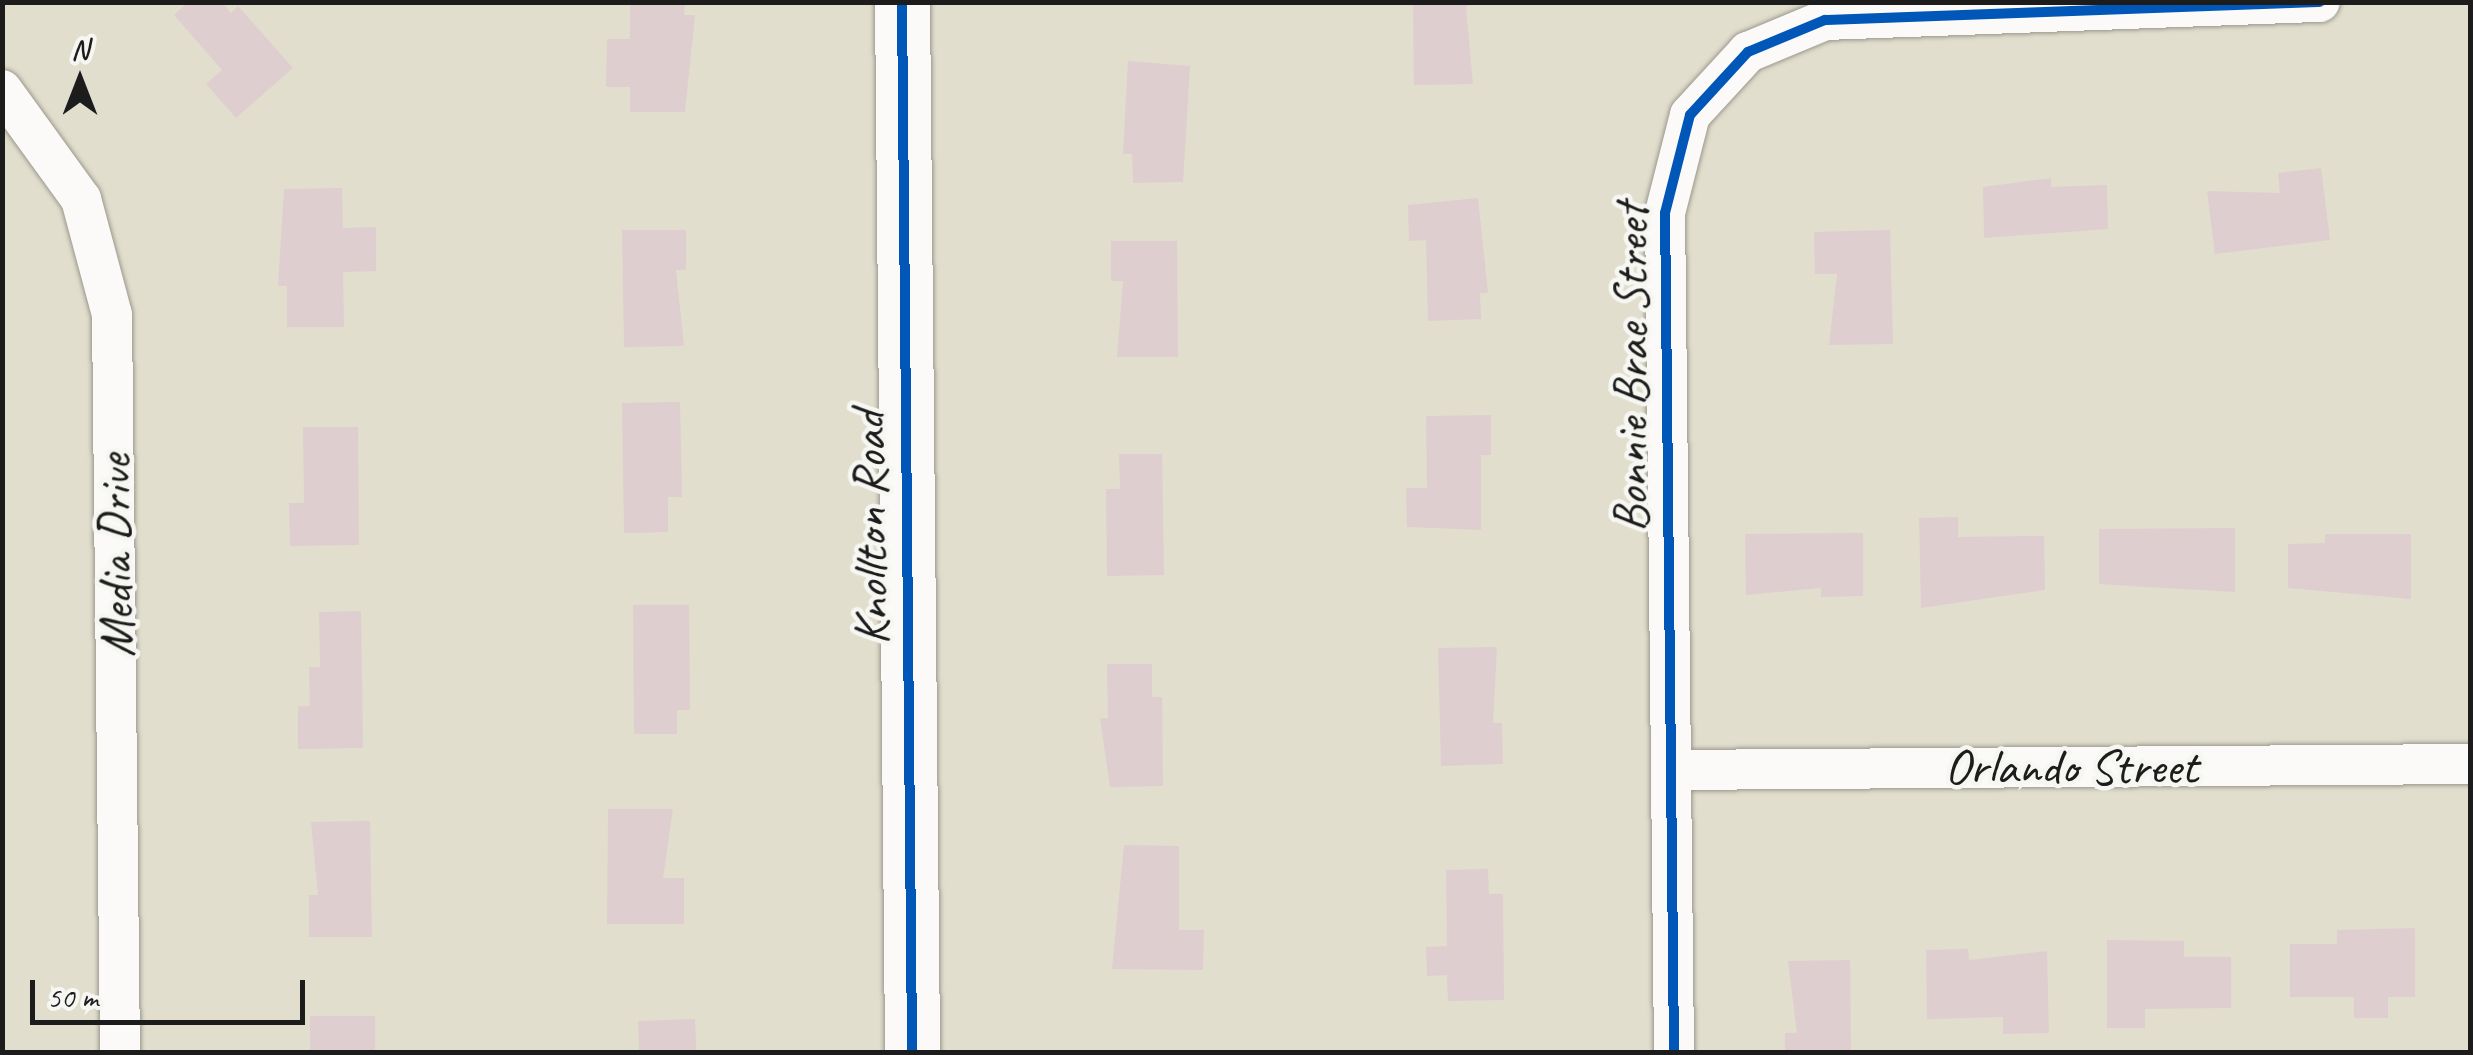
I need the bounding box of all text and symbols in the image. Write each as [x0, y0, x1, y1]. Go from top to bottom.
north arrow [30, 30, 130, 130]
text: N [71, 32, 89, 67]
street label: Bonnie Brae Street [1601, 203, 1661, 533]
street label: Knollton Road [838, 411, 902, 645]
street label: Media Drive [83, 454, 147, 658]
street label: Orlando Street [1944, 737, 2198, 797]
scale bar [35, 960, 310, 1022]
text: 50 m [47, 978, 98, 1016]

